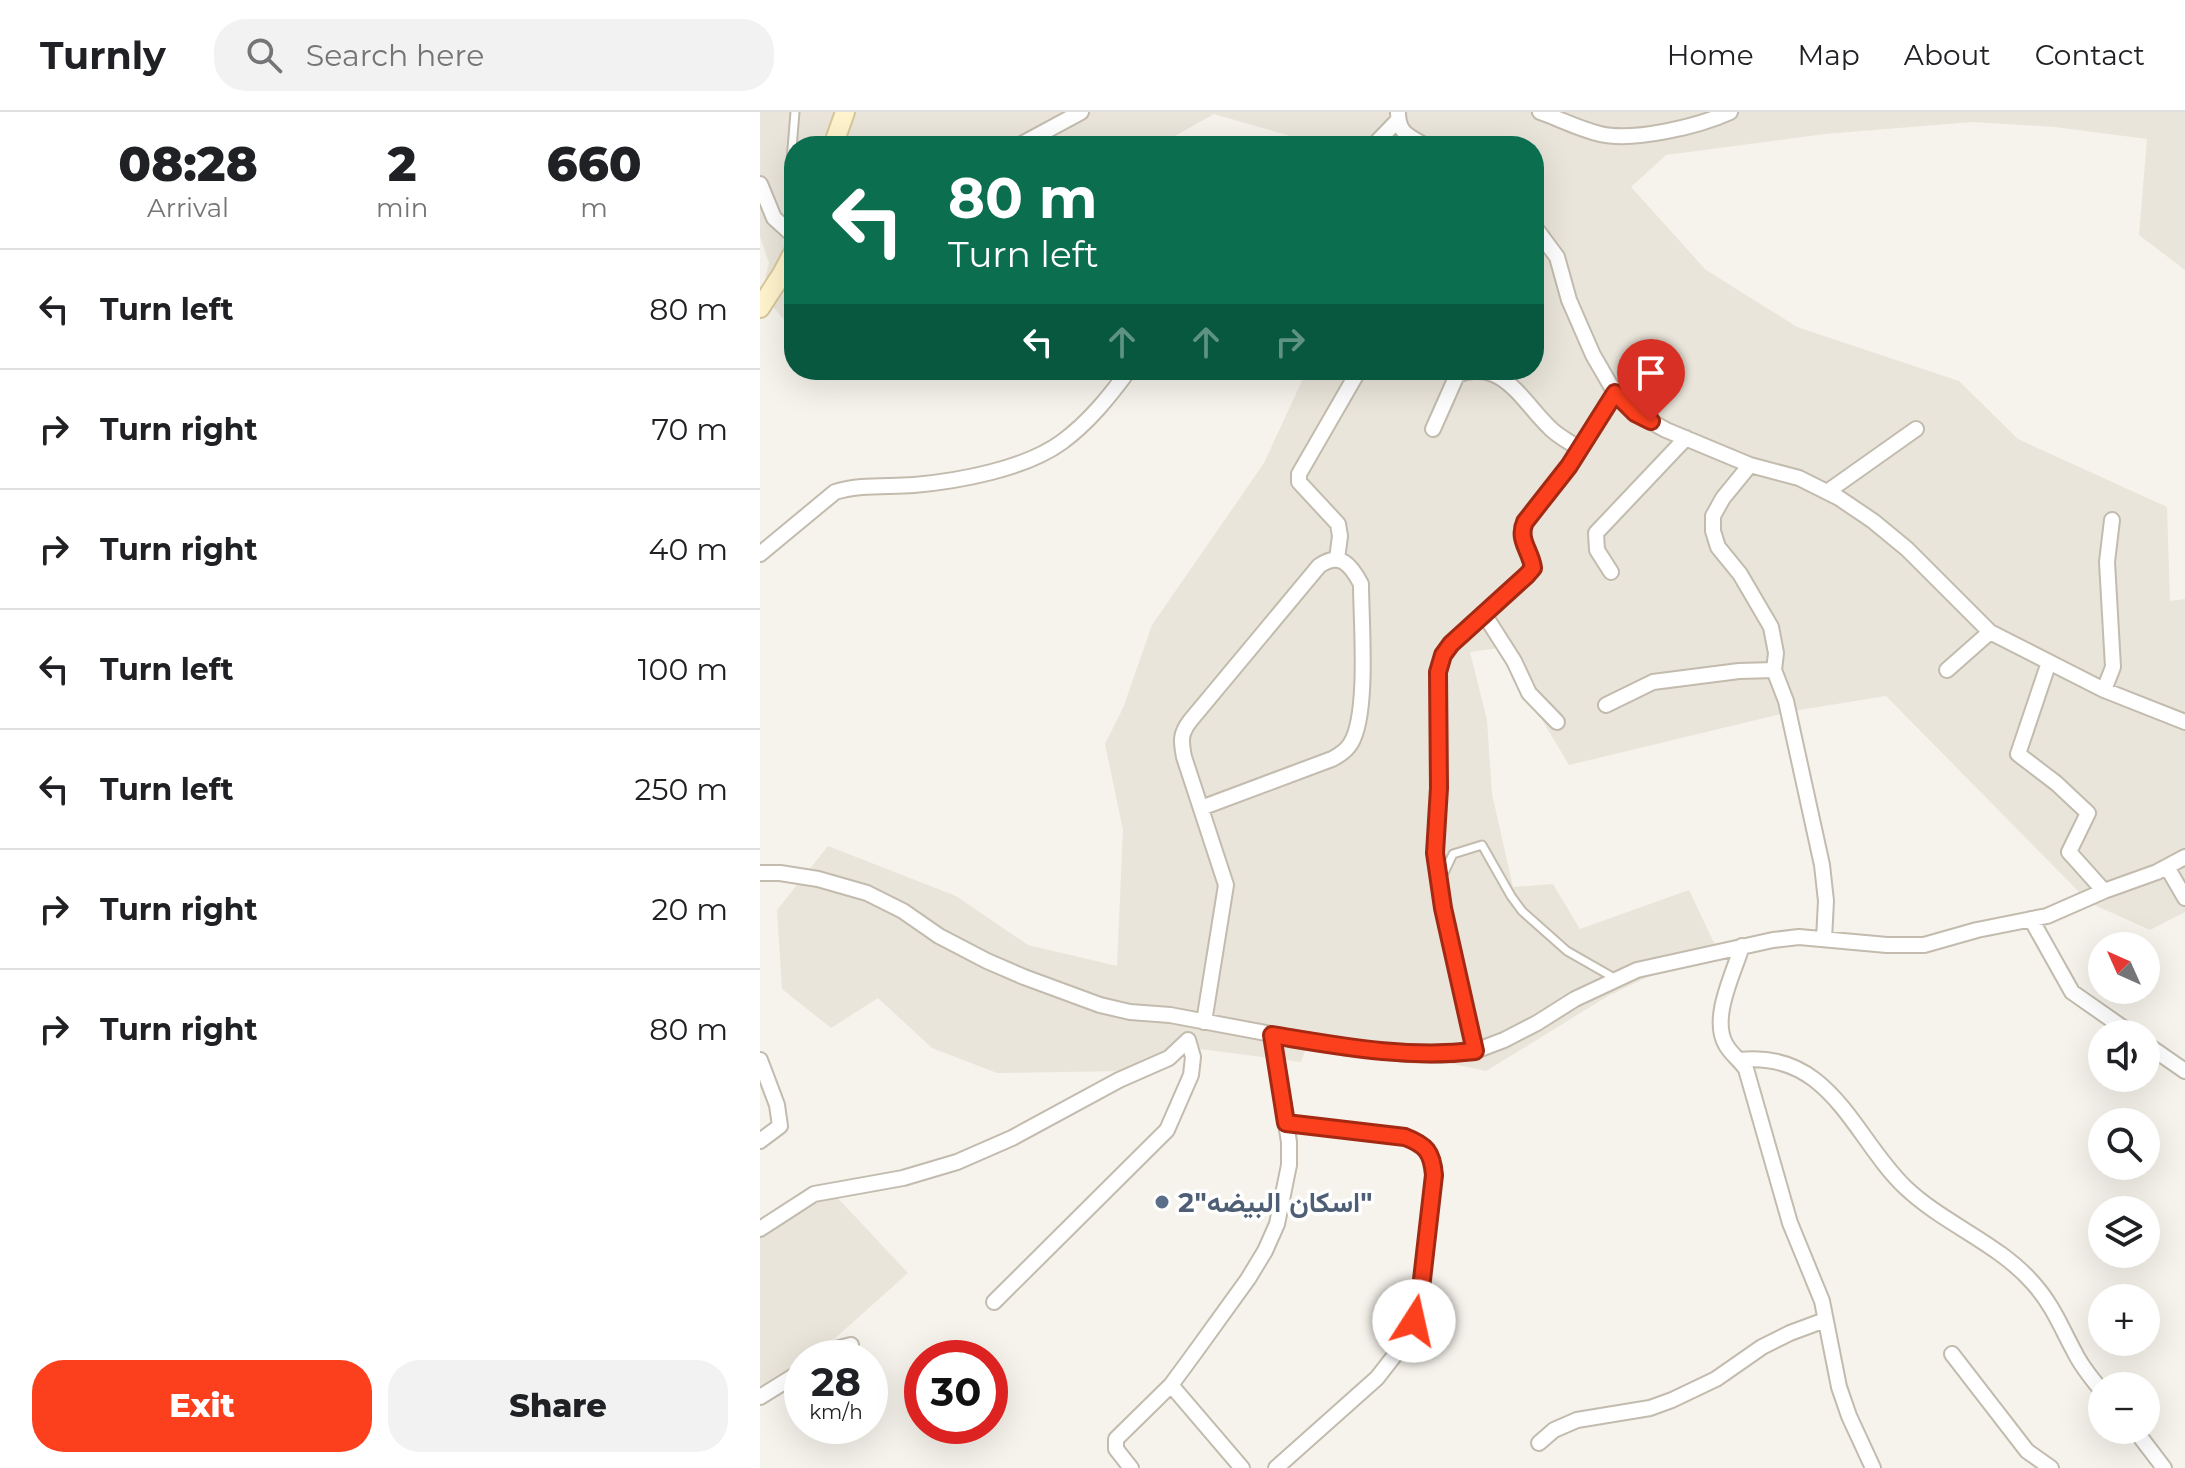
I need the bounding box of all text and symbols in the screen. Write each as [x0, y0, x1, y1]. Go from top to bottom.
search box [214, 19, 774, 91]
text: Turnly [40, 32, 166, 79]
icon: search [242, 33, 286, 77]
text: Search here [306, 37, 484, 74]
text: Home [1667, 38, 1754, 72]
text: Map [1798, 38, 1860, 72]
text: About [1904, 38, 1991, 72]
text: Contact [2035, 38, 2145, 72]
text: 08:28 [118, 135, 258, 193]
text: 2 [388, 135, 417, 193]
text: 660 [547, 135, 642, 193]
text: 80 m [948, 164, 1098, 232]
icon: left [816, 168, 920, 272]
text: Arrival [147, 192, 229, 224]
text: min [376, 192, 428, 224]
text: m [580, 192, 608, 224]
text: Turn left [948, 232, 1099, 276]
icon: left [32, 287, 76, 331]
text: Turn left [100, 291, 233, 328]
text: 80 m [649, 291, 728, 328]
icon: left [1016, 320, 1060, 364]
icon: ahead [1100, 320, 1144, 364]
icon: ahead [1184, 320, 1228, 364]
icon: right [1268, 320, 1312, 364]
pin [1617, 339, 1685, 421]
icon: arrive [1629, 351, 1673, 395]
icon: right [32, 407, 76, 451]
text: Turn right [100, 411, 257, 448]
text: 70 m [651, 411, 728, 448]
icon: right [32, 527, 76, 571]
text: Turn right [100, 531, 257, 568]
text: 40 m [649, 531, 728, 568]
icon: left [32, 647, 76, 691]
text: Turn left [100, 651, 233, 688]
text: 100 m [638, 651, 728, 688]
icon: left [32, 767, 76, 811]
text: Turn left [100, 771, 233, 808]
text: 250 m [634, 771, 728, 808]
icon: right [32, 887, 76, 931]
text: Turn right [100, 891, 257, 928]
text: 20 m [651, 891, 728, 928]
north arrow [2088, 932, 2160, 1004]
map controls [2088, 932, 2160, 1444]
icon: right [32, 1007, 76, 1051]
text: Turn right [100, 1011, 257, 1048]
text: 80 m [649, 1011, 728, 1048]
button: sound [2088, 1020, 2160, 1092]
button: search [2088, 1108, 2160, 1180]
place label: اسكان البيضه"2" [1178, 1185, 1373, 1219]
marker: اسكان البيضه"2" [1153, 1193, 1171, 1211]
button: layers [2088, 1196, 2160, 1268]
position arrow [1372, 1279, 1456, 1363]
button: + [2088, 1284, 2160, 1356]
speed limit sign: 30 [904, 1340, 1008, 1444]
text: 28 [811, 1357, 861, 1406]
button: Exit [32, 1360, 372, 1452]
button: Share [388, 1360, 728, 1452]
button: − [2088, 1372, 2160, 1444]
text: km/h [809, 1400, 863, 1424]

